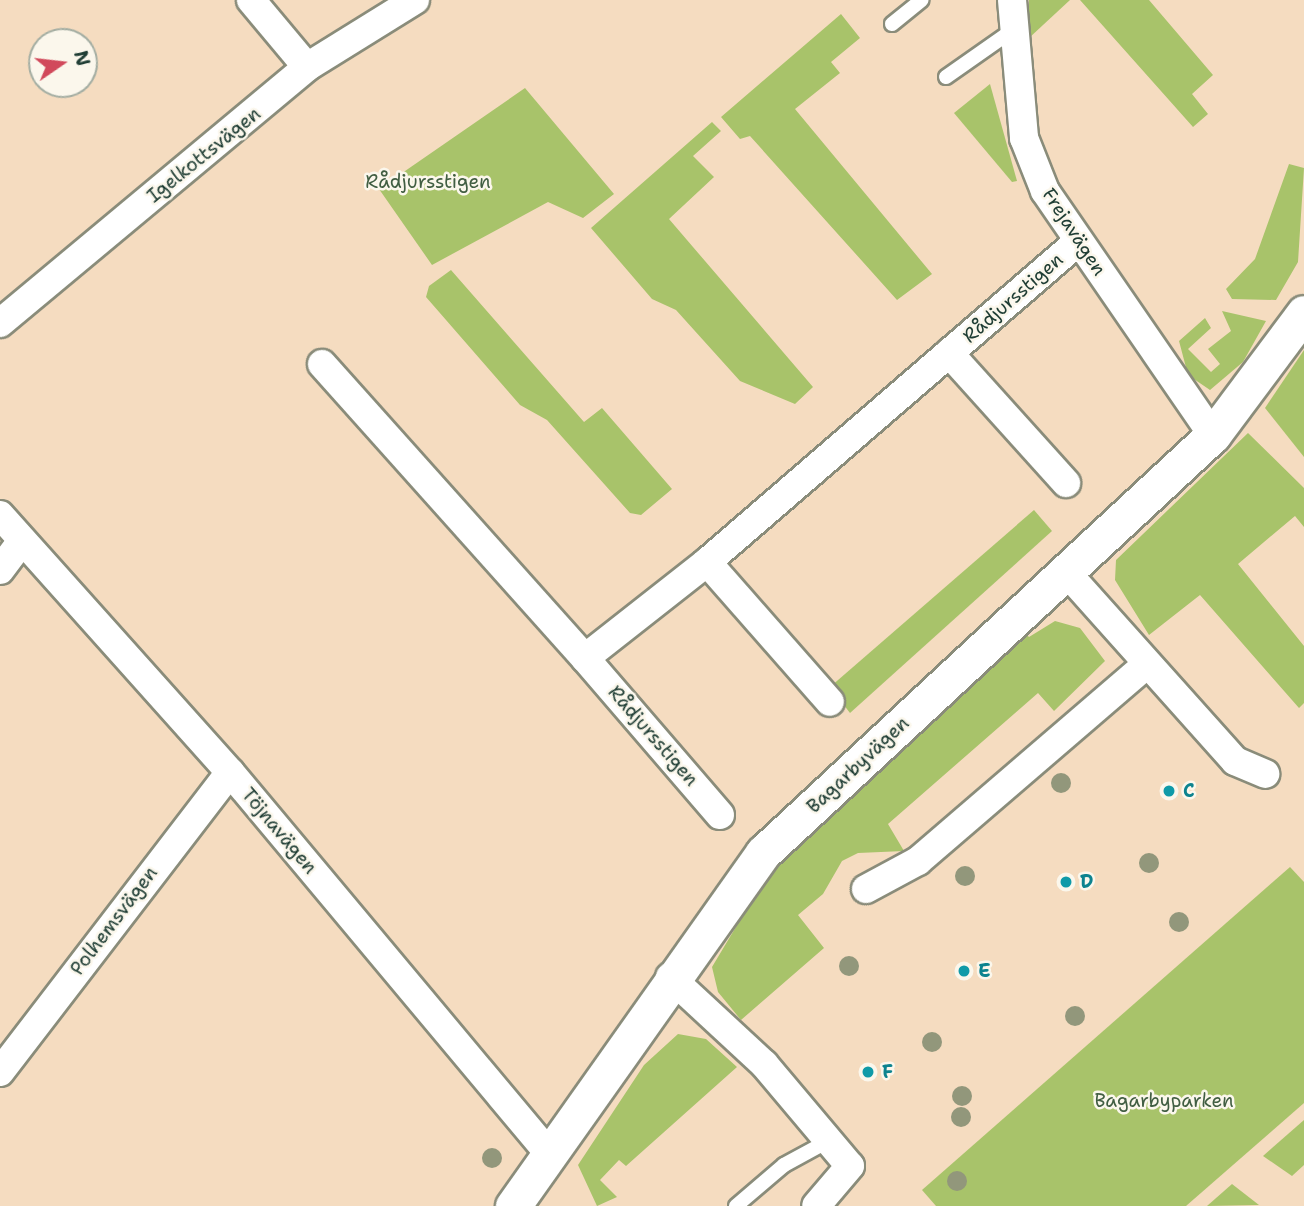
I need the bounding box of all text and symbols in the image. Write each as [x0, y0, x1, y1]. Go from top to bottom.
north arrow [28, 28, 98, 98]
text: N [68, 48, 96, 69]
street label: Igelkottsvägen [143, 102, 265, 208]
park label: Rådjursstigen [365, 171, 491, 193]
street label: Frejavägen [1037, 184, 1111, 280]
street label: Rådjursstigen [958, 248, 1068, 348]
street label: Rådjursstigen [603, 681, 703, 791]
street label: Bagarbyvägen [802, 712, 914, 818]
place label: C [1183, 780, 1195, 802]
street label: Töjnavägen [236, 783, 322, 879]
marker: C [1161, 783, 1177, 799]
street label: Polhemsvägen [66, 862, 162, 980]
place label: D [1080, 871, 1093, 893]
marker: D [1058, 874, 1074, 890]
place label: E [978, 960, 991, 982]
marker: E [956, 963, 972, 979]
place label: F [882, 1061, 893, 1083]
marker: F [860, 1064, 876, 1080]
park label: Bagarbyparken [1094, 1090, 1234, 1112]

